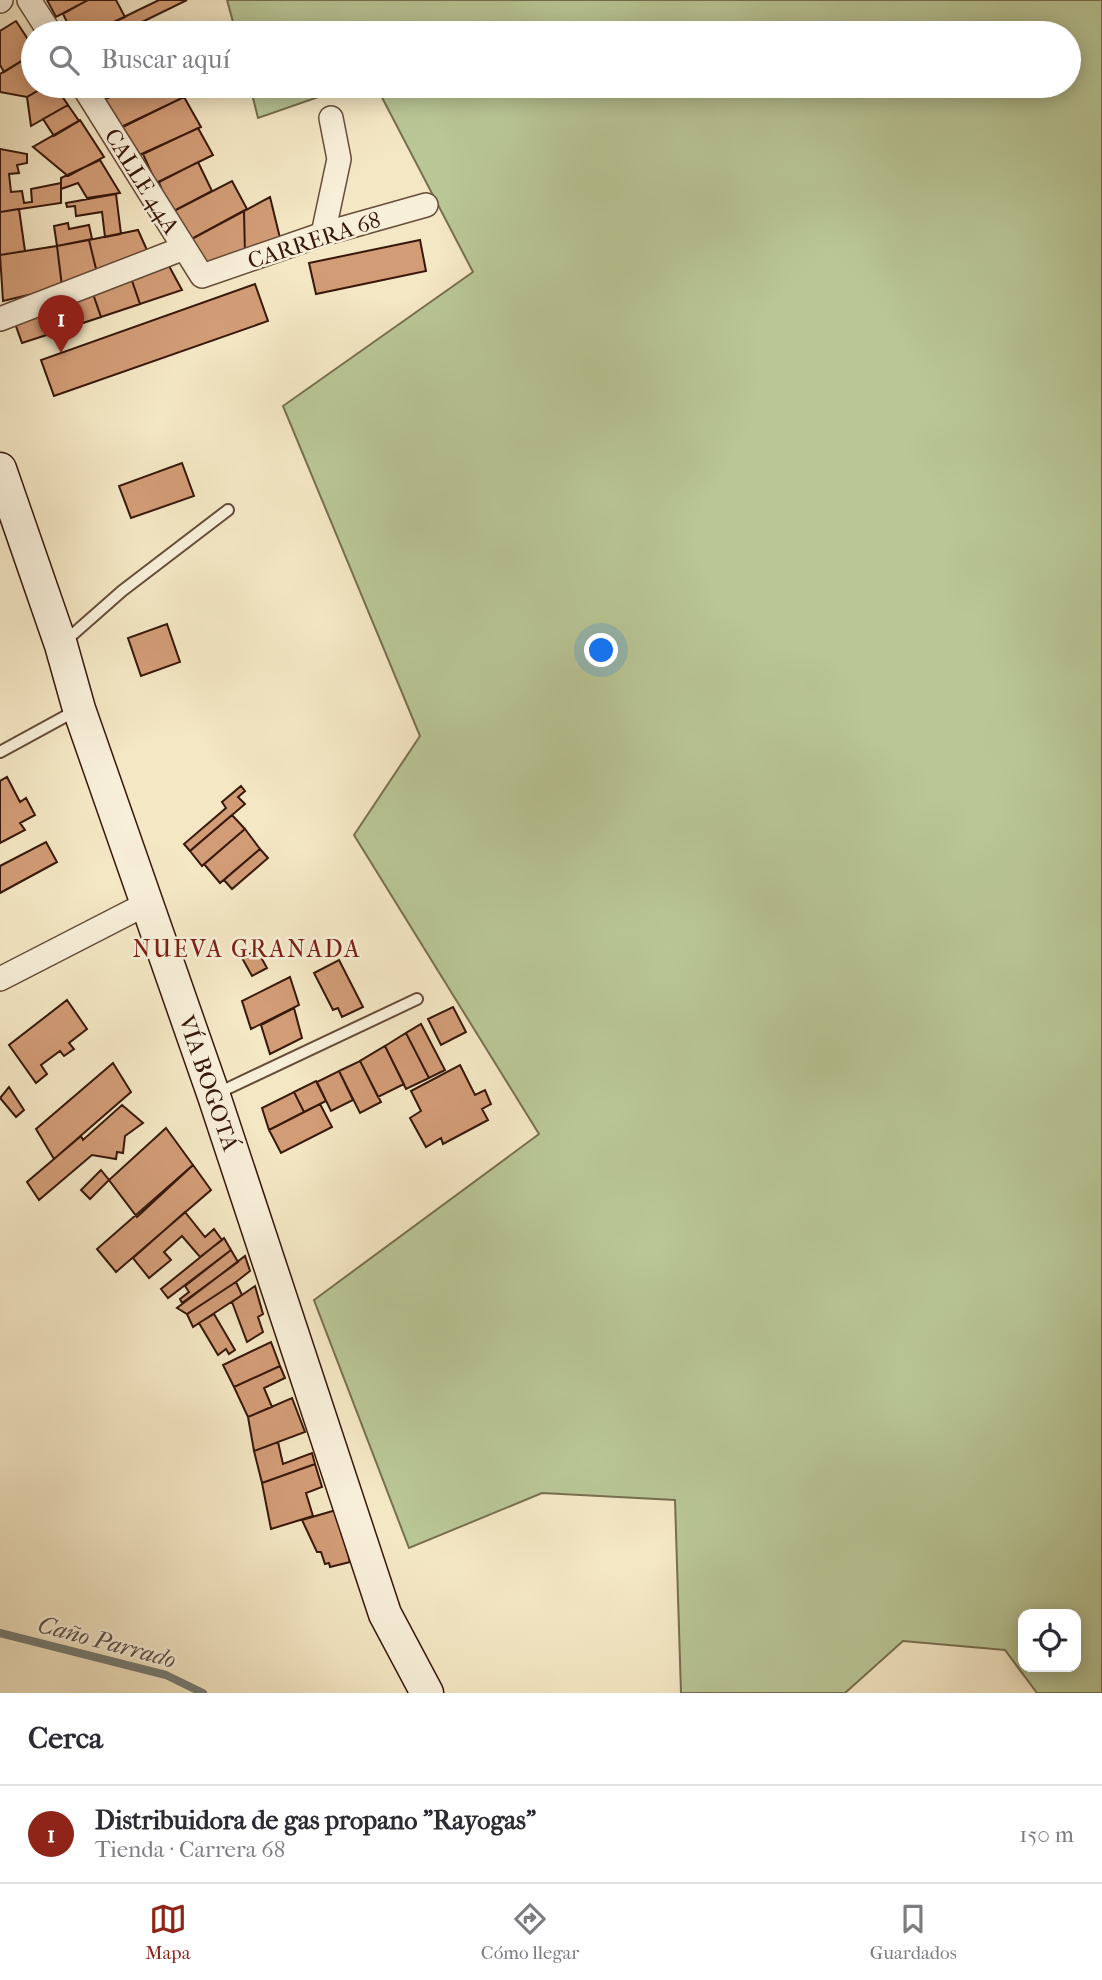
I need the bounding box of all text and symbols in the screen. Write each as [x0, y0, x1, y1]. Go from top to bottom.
search box [21, 21, 1081, 98]
icon: search [45, 41, 83, 79]
text: Buscar aquí [101, 44, 230, 75]
street label: CALLE 44A [99, 124, 185, 240]
street label: CARRERA 68 [244, 206, 384, 275]
pin: 1 [38, 295, 84, 353]
your location [584, 633, 618, 667]
district label: NUEVA GRANADA [132, 935, 362, 963]
street label: VÍA BOGOTÁ [172, 1011, 245, 1155]
map controls [1018, 1609, 1081, 1672]
button: locate [1018, 1609, 1081, 1672]
water label: Caño Parrado [35, 1610, 179, 1674]
text: Cerca [28, 1721, 103, 1756]
text: Distribuidora de gas propano "Rayogas" [95, 1805, 536, 1836]
text: 1 [47, 1821, 55, 1848]
text: 150 m [1019, 1821, 1074, 1848]
text: Tienda · Carrera 68 [95, 1836, 285, 1863]
tab: Mapa [145, 1900, 190, 1964]
tab: Cómo llegar [481, 1900, 579, 1964]
tab: Guardados [870, 1900, 957, 1964]

